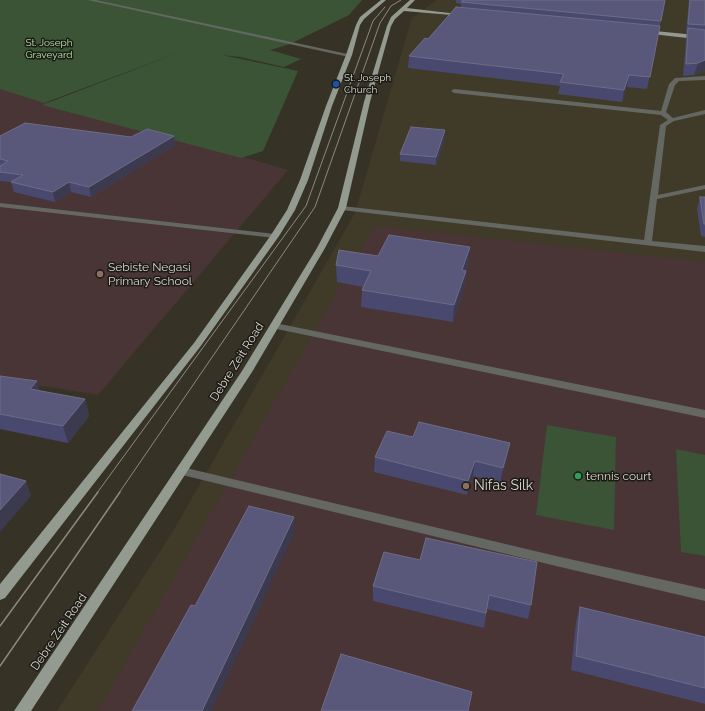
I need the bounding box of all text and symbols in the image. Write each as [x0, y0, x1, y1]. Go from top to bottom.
park label: St. Joseph Graveyard [25, 37, 73, 60]
place label: St. Joseph Church [344, 72, 391, 96]
marker: St. Joseph Church [331, 79, 341, 89]
place label: Sebiste Negasi Primary School [108, 260, 192, 288]
marker: Sebiste Negasi Primary School [95, 269, 105, 279]
street label: Debre Zeit Road [207, 320, 267, 404]
place label: tennis court [586, 469, 651, 483]
marker: tennis court [573, 471, 583, 481]
place label: Nifas Silk [474, 478, 533, 494]
marker: Nifas Silk [461, 481, 471, 491]
street label: Debre Zeit Road [28, 591, 90, 673]

